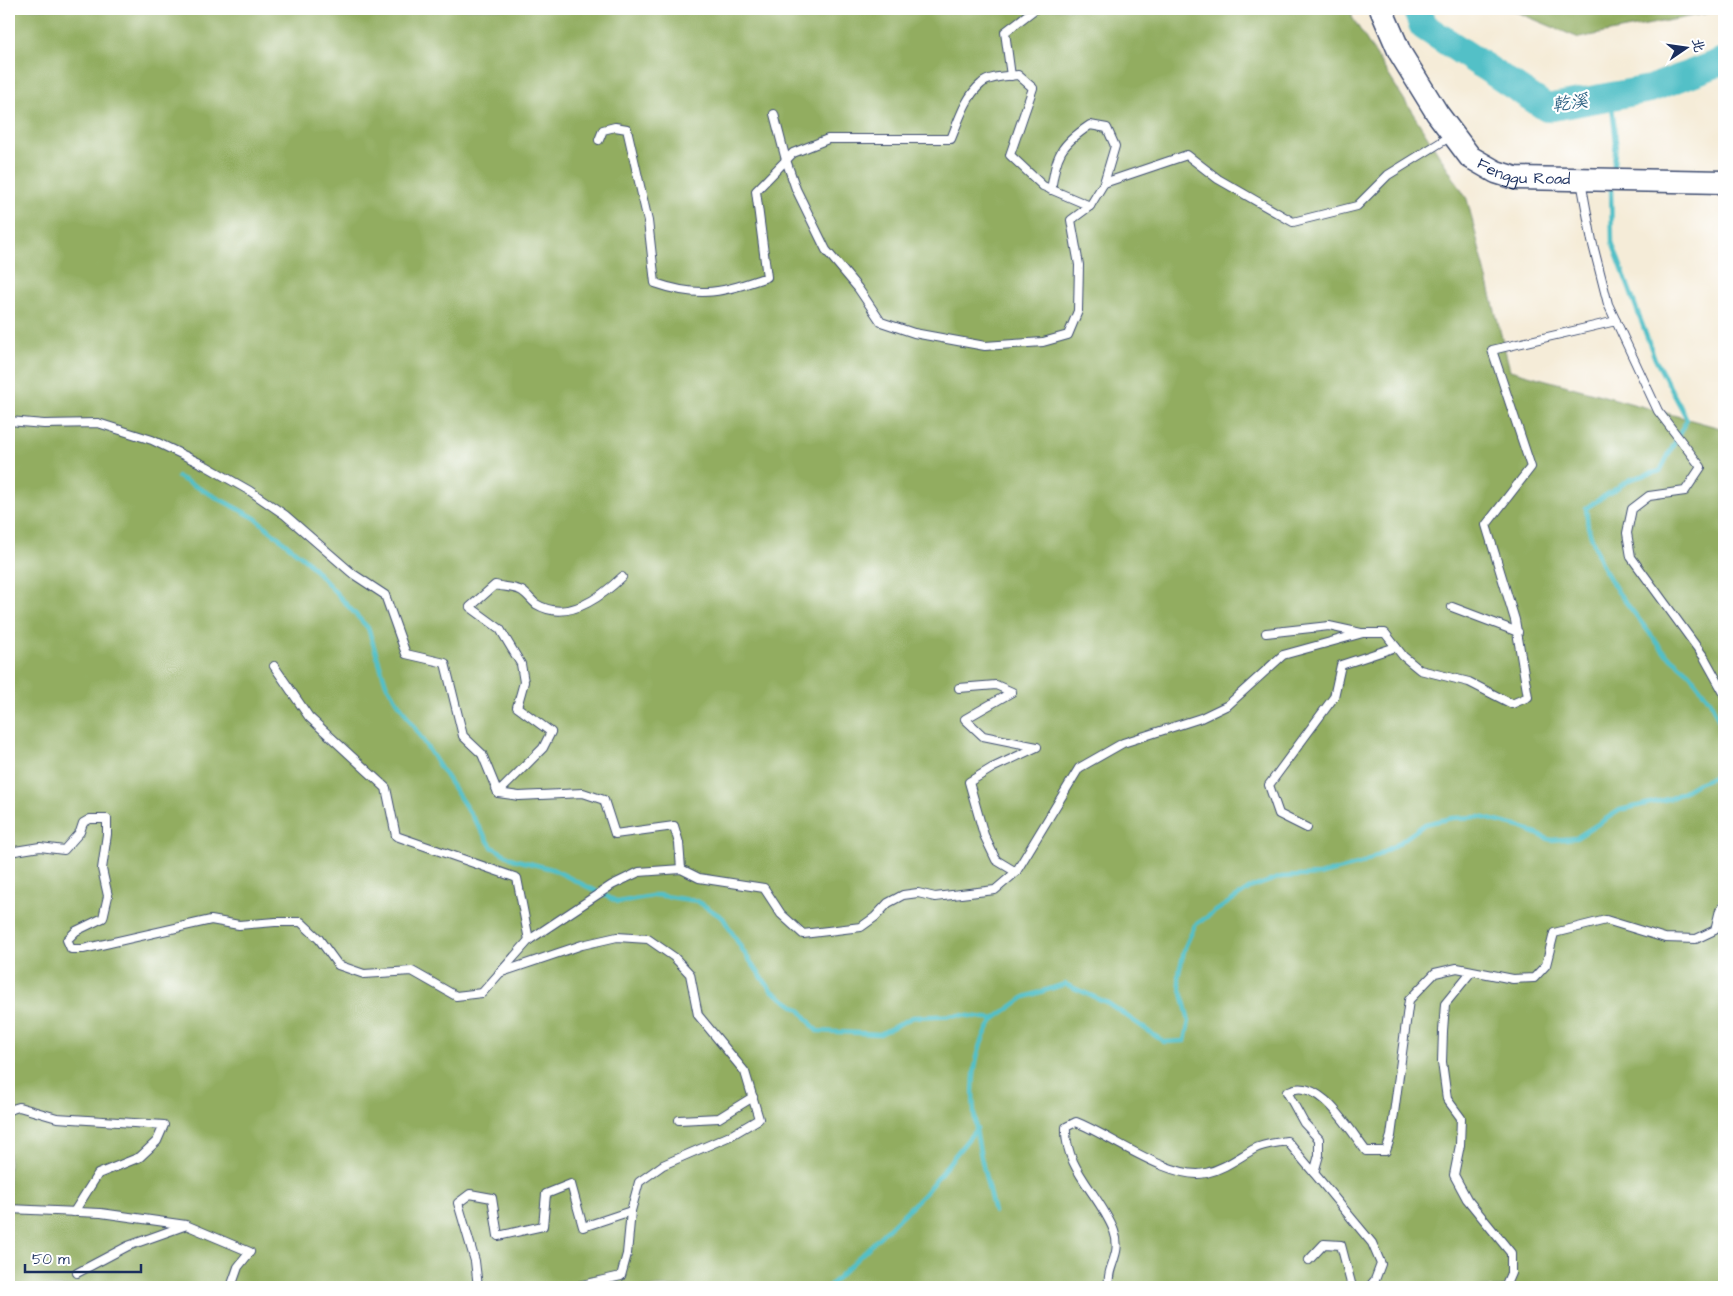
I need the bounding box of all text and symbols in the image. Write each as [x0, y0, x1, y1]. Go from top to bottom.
north arrow [1660, 22, 1710, 72]
text: 北 [1686, 36, 1709, 54]
water label: 乾溪 [1550, 88, 1591, 118]
street label: Fenggu Road [1473, 152, 1571, 191]
scale bar [25, 1241, 141, 1273]
text: 50 m [32, 1249, 70, 1270]

